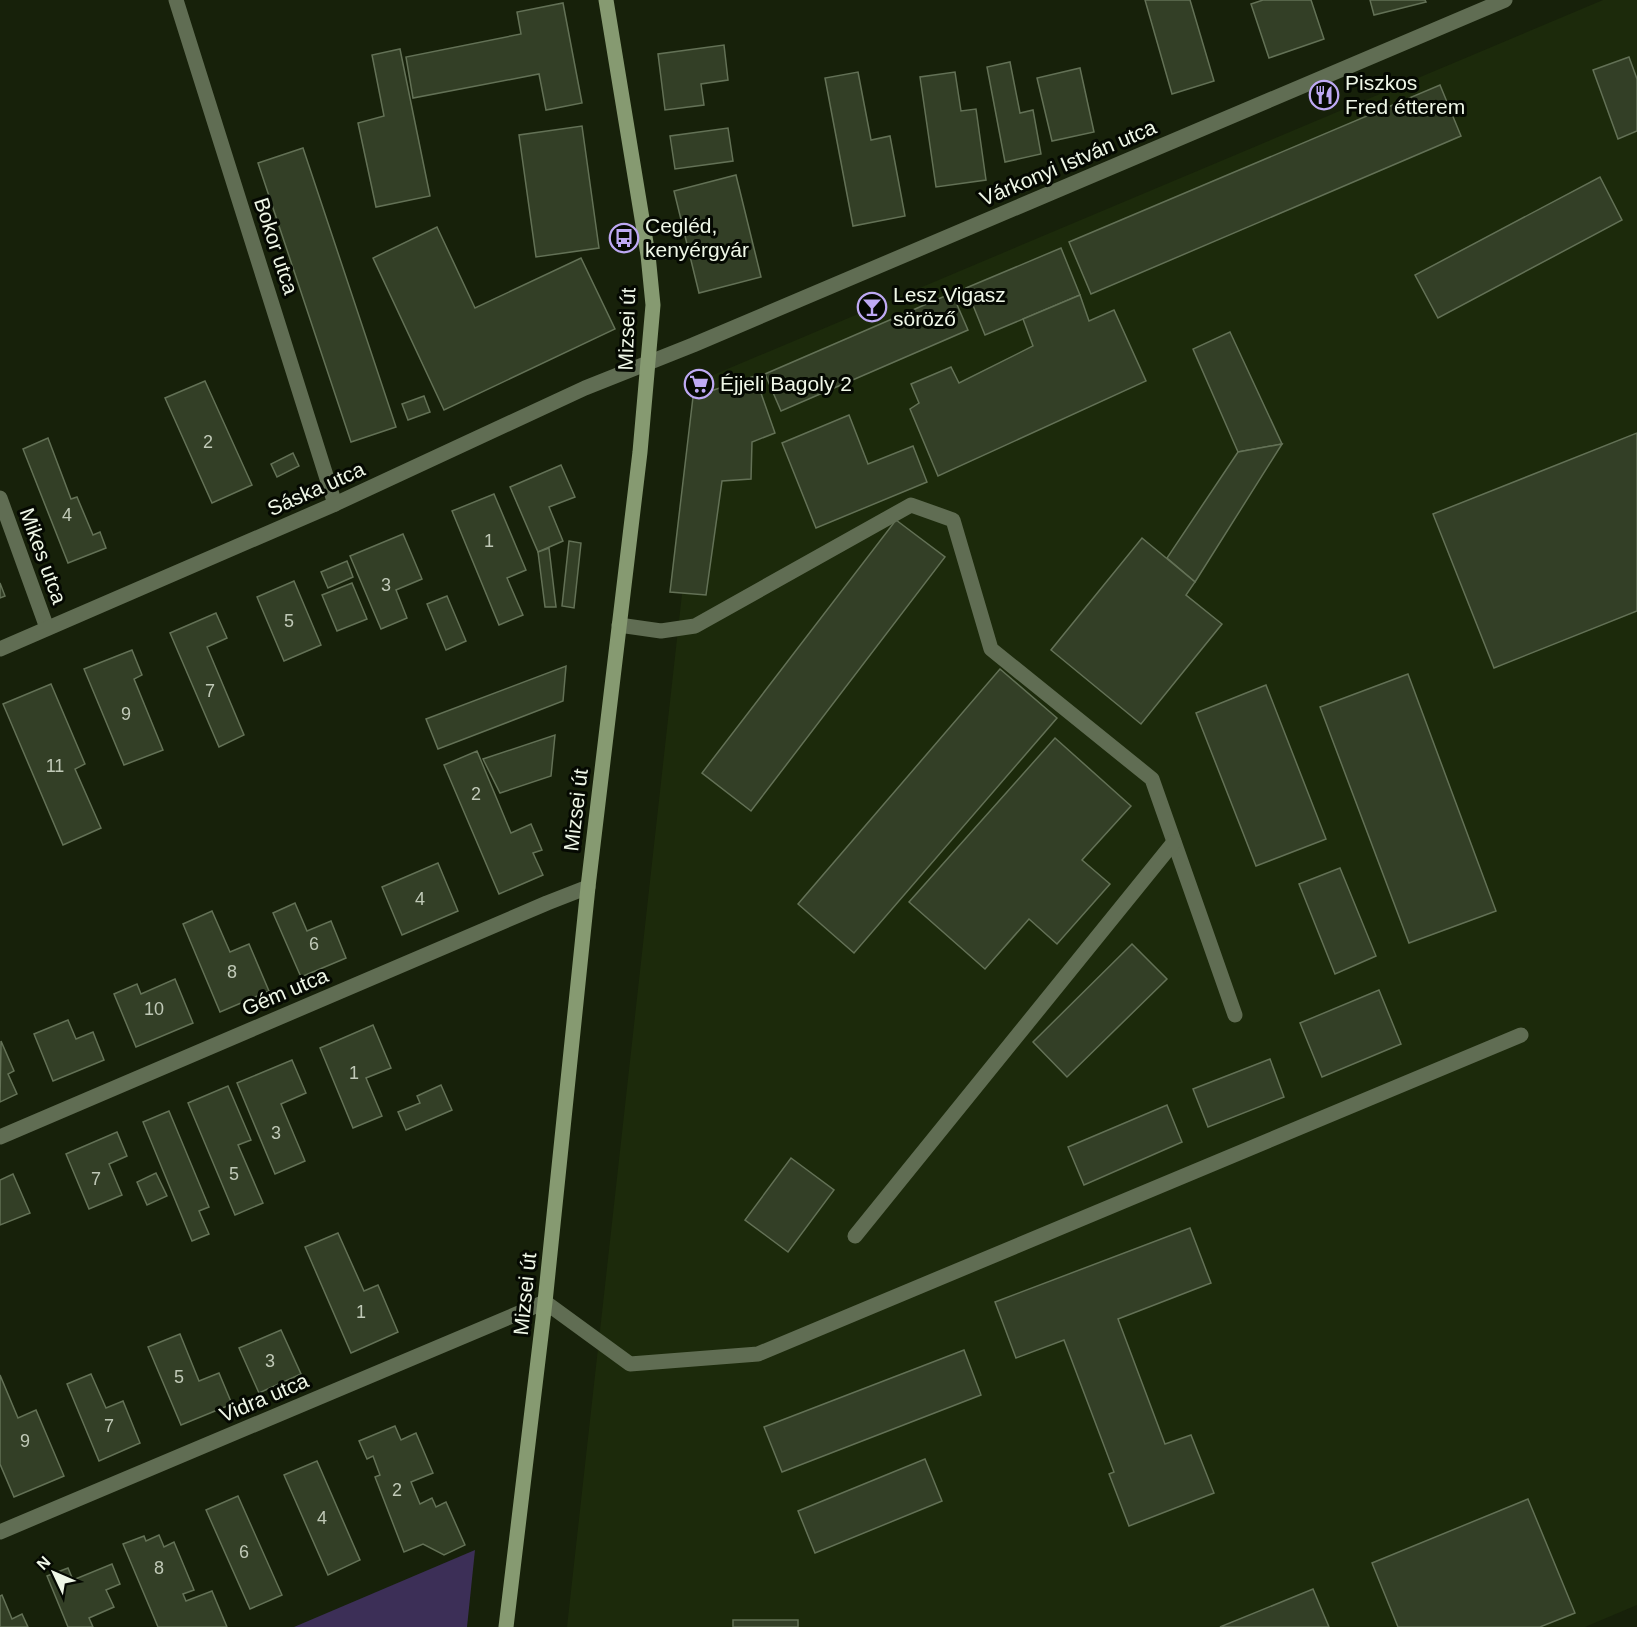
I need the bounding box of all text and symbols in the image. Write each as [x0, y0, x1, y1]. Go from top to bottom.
place label: Piszkos Fred étterem [1345, 71, 1465, 118]
restaurant icon: Piszkos Fred étterem [1308, 79, 1340, 111]
street label: Várkonyi István utca [976, 115, 1160, 210]
street label: Bokor utca [250, 195, 303, 297]
place label: Cegléd, kenyérgyár [645, 214, 749, 261]
bus stop icon: Cegléd, kenyérgyár [608, 222, 640, 254]
place label: Lesz Vigasz söröző [893, 283, 1006, 330]
street label: Mizsei út [614, 287, 639, 371]
bar icon: Lesz Vigasz söröző [856, 291, 888, 323]
supermarket icon: Éjjeli Bagoly 2 [683, 368, 715, 400]
place label: Éjjeli Bagoly 2 [720, 372, 852, 395]
house number: 2 [203, 432, 213, 452]
street label: Sáska utca [264, 457, 368, 520]
street label: Mikes utca [15, 505, 72, 607]
house number: 4 [62, 505, 72, 525]
house number: 1 [484, 531, 494, 551]
house number: 3 [381, 575, 391, 595]
house number: 5 [284, 611, 294, 631]
house number: 7 [205, 681, 215, 701]
house number: 9 [121, 704, 131, 724]
house number: 11 [46, 756, 64, 776]
street label: Mizsei út [559, 767, 592, 852]
house number: 2 [471, 784, 481, 804]
house number: 4 [415, 889, 425, 909]
house number: 6 [309, 934, 319, 954]
house number: 8 [227, 962, 237, 982]
street label: Gém utca [238, 963, 331, 1020]
house number: 10 [144, 999, 164, 1019]
house number: 1 [349, 1063, 359, 1083]
house number: 3 [271, 1123, 281, 1143]
house number: 5 [229, 1164, 239, 1184]
house number: 7 [91, 1169, 101, 1189]
street label: Mizsei út [509, 1251, 540, 1336]
house number: 1 [356, 1302, 366, 1322]
house number: 3 [265, 1351, 275, 1371]
house number: 5 [174, 1367, 184, 1387]
street label: Vidra utca [216, 1368, 312, 1427]
house number: 7 [104, 1416, 114, 1436]
house number: 9 [20, 1431, 30, 1451]
house number: 2 [392, 1480, 402, 1500]
house number: 4 [317, 1508, 327, 1528]
house number: 6 [239, 1542, 249, 1562]
north arrow [24, 1543, 84, 1603]
text: N [33, 1553, 54, 1573]
house number: 8 [154, 1558, 164, 1578]

